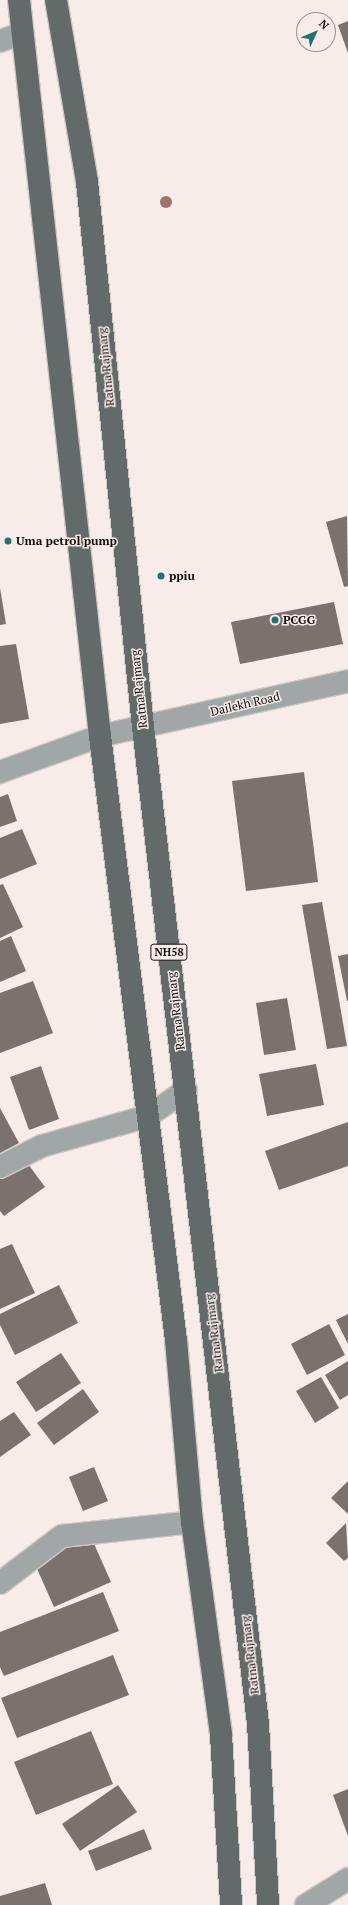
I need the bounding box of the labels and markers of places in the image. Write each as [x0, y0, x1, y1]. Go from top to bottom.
place label: Uma petrol pump [16, 534, 117, 548]
marker: Uma petrol pump [3, 536, 13, 546]
place label: ppiu [169, 569, 195, 583]
marker: ppiu [156, 571, 166, 581]
place label: PCGG [283, 613, 315, 627]
marker: PCGG [270, 615, 280, 625]

